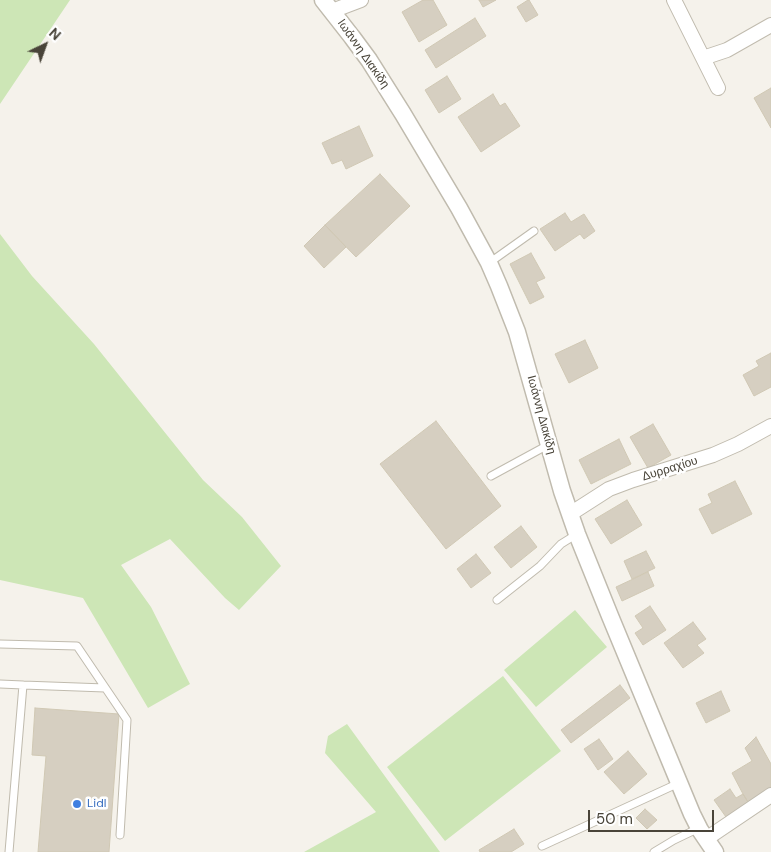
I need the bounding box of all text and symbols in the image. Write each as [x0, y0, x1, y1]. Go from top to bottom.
street label: Ιωάννη Διακίδη [334, 17, 392, 91]
north arrow [20, 20, 70, 70]
text: N [45, 24, 65, 44]
street label: Ιωάννη Διακίδη [524, 374, 558, 456]
street label: Δυρραχίου [640, 454, 700, 484]
place label: Lidl [87, 797, 106, 811]
marker: Lidl [71, 798, 83, 810]
scale bar [591, 800, 717, 832]
text: 50 m [596, 809, 633, 829]

